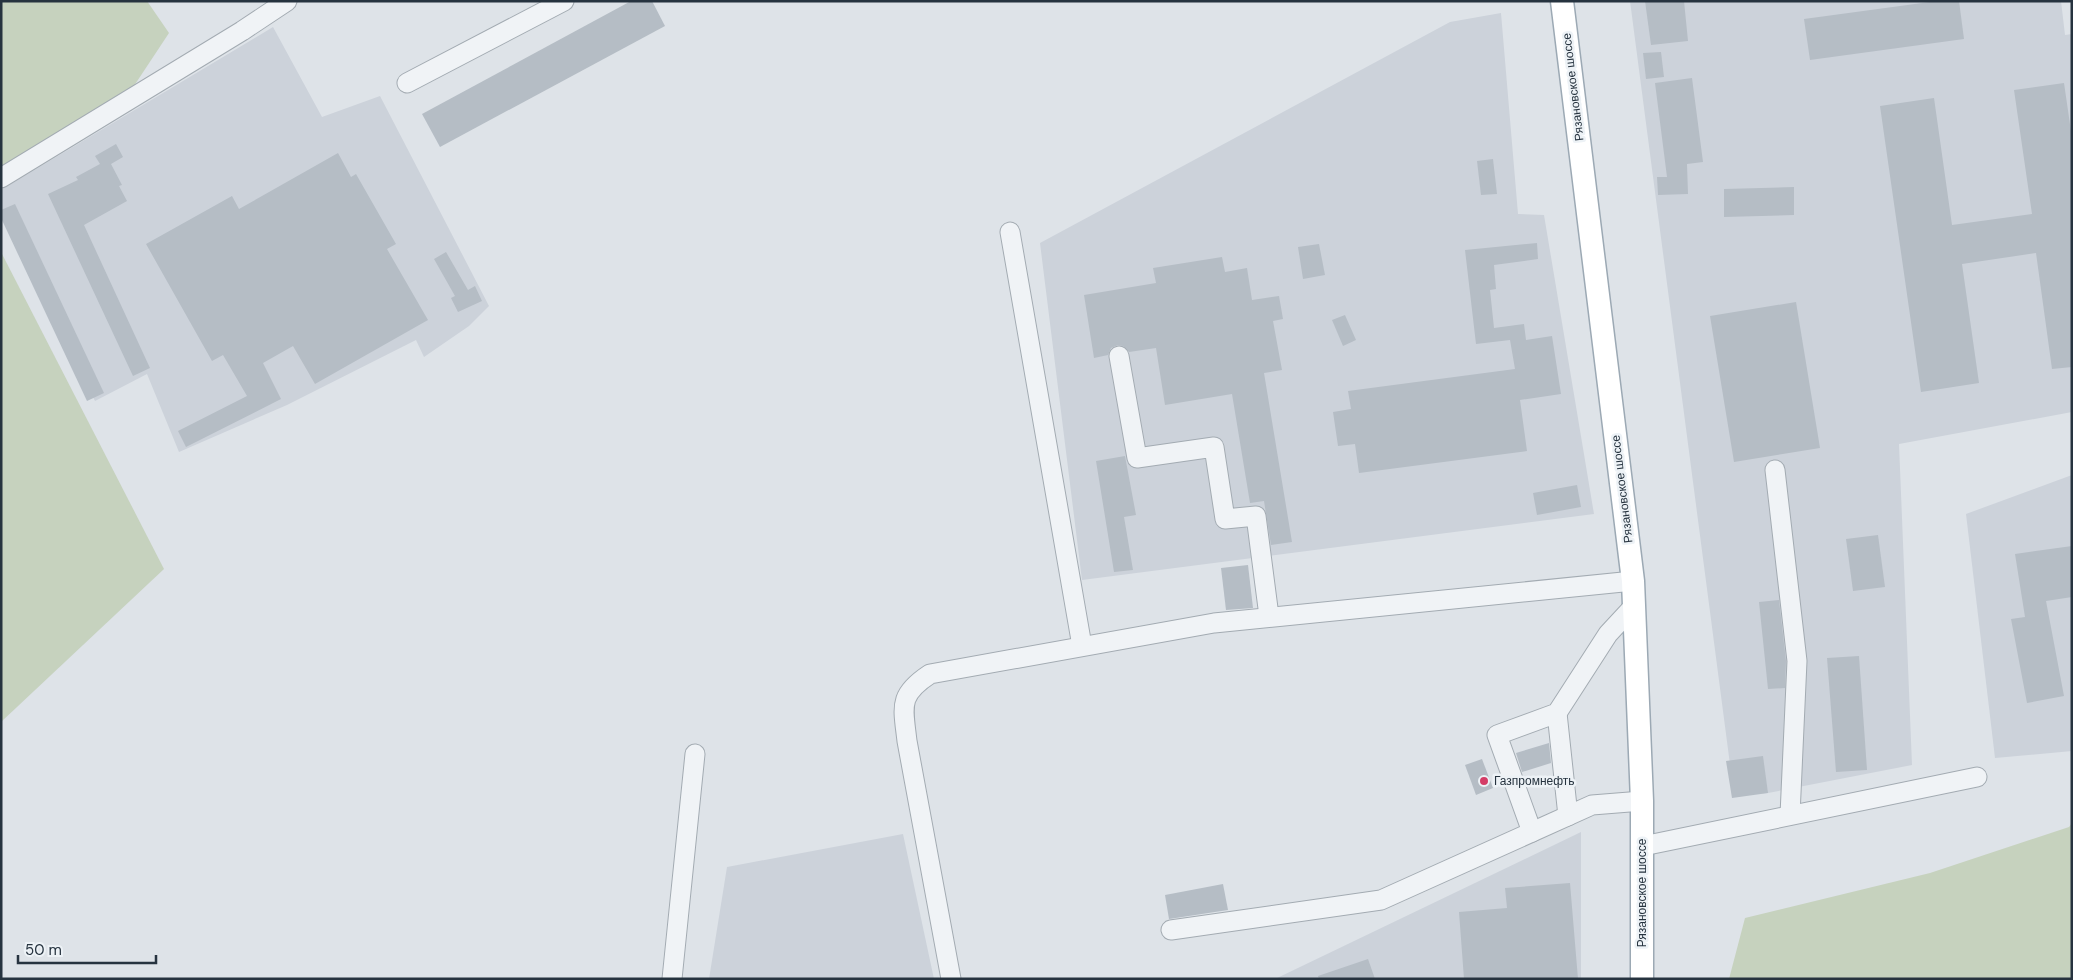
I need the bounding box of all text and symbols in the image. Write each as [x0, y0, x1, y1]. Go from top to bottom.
street label: Рязановское шоссе [1558, 32, 1588, 142]
street label: Рязановское шоссе [1607, 434, 1637, 544]
place label: Газпромнефть [1494, 773, 1575, 789]
marker: Газпромнефть [1478, 775, 1490, 787]
street label: Рязановское шоссе [1634, 838, 1650, 947]
scale bar [18, 932, 155, 964]
text: 50 m [25, 940, 62, 960]

